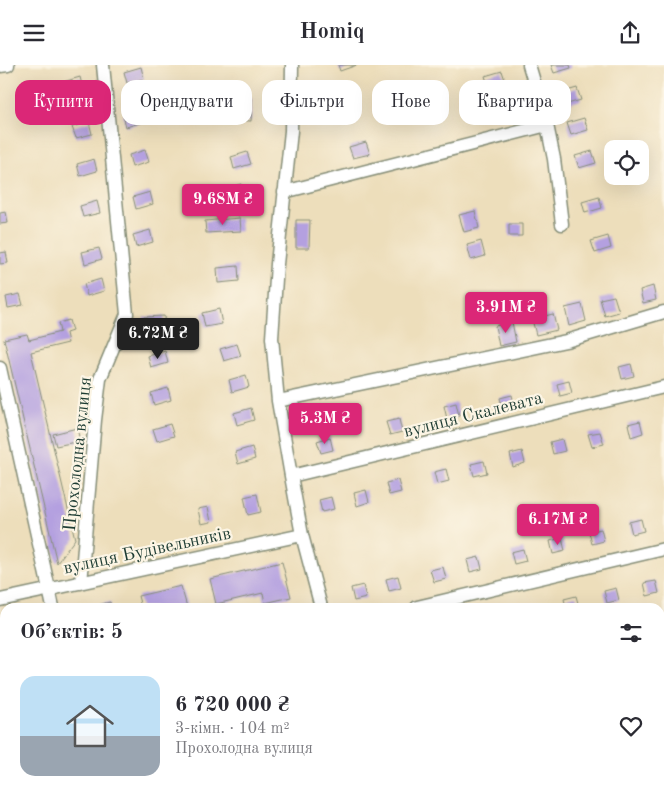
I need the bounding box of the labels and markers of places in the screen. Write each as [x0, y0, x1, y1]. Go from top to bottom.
pin: 9.68M ₴ [177, 184, 269, 226]
pin: 3.91M ₴ [460, 291, 552, 334]
pin: 6.72M ₴ [112, 317, 204, 360]
pin: 5.3M ₴ [284, 403, 366, 445]
pin: 6.17M ₴ [512, 503, 604, 546]

